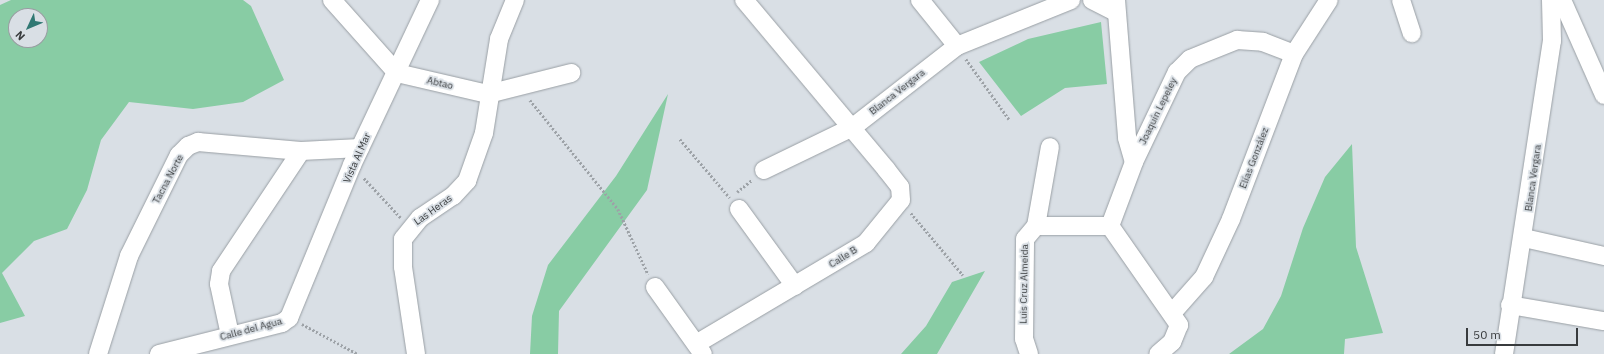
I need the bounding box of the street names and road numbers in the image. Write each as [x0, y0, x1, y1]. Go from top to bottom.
street label: Blanca Vergara [867, 67, 927, 117]
street label: Abtao [426, 74, 454, 92]
street label: Joaquín Lepeley [1137, 76, 1179, 146]
street label: Elías González [1237, 126, 1271, 190]
street label: Vista Al Mar [341, 131, 373, 185]
street label: Blanca Vergara [1522, 144, 1544, 212]
street label: Tacna Norte [150, 152, 186, 206]
street label: Las Heras [412, 192, 454, 228]
street label: Calle B [827, 244, 859, 270]
street label: Luis Cruz Almeida [1017, 244, 1031, 324]
street label: Calle del Agua [219, 315, 283, 343]

